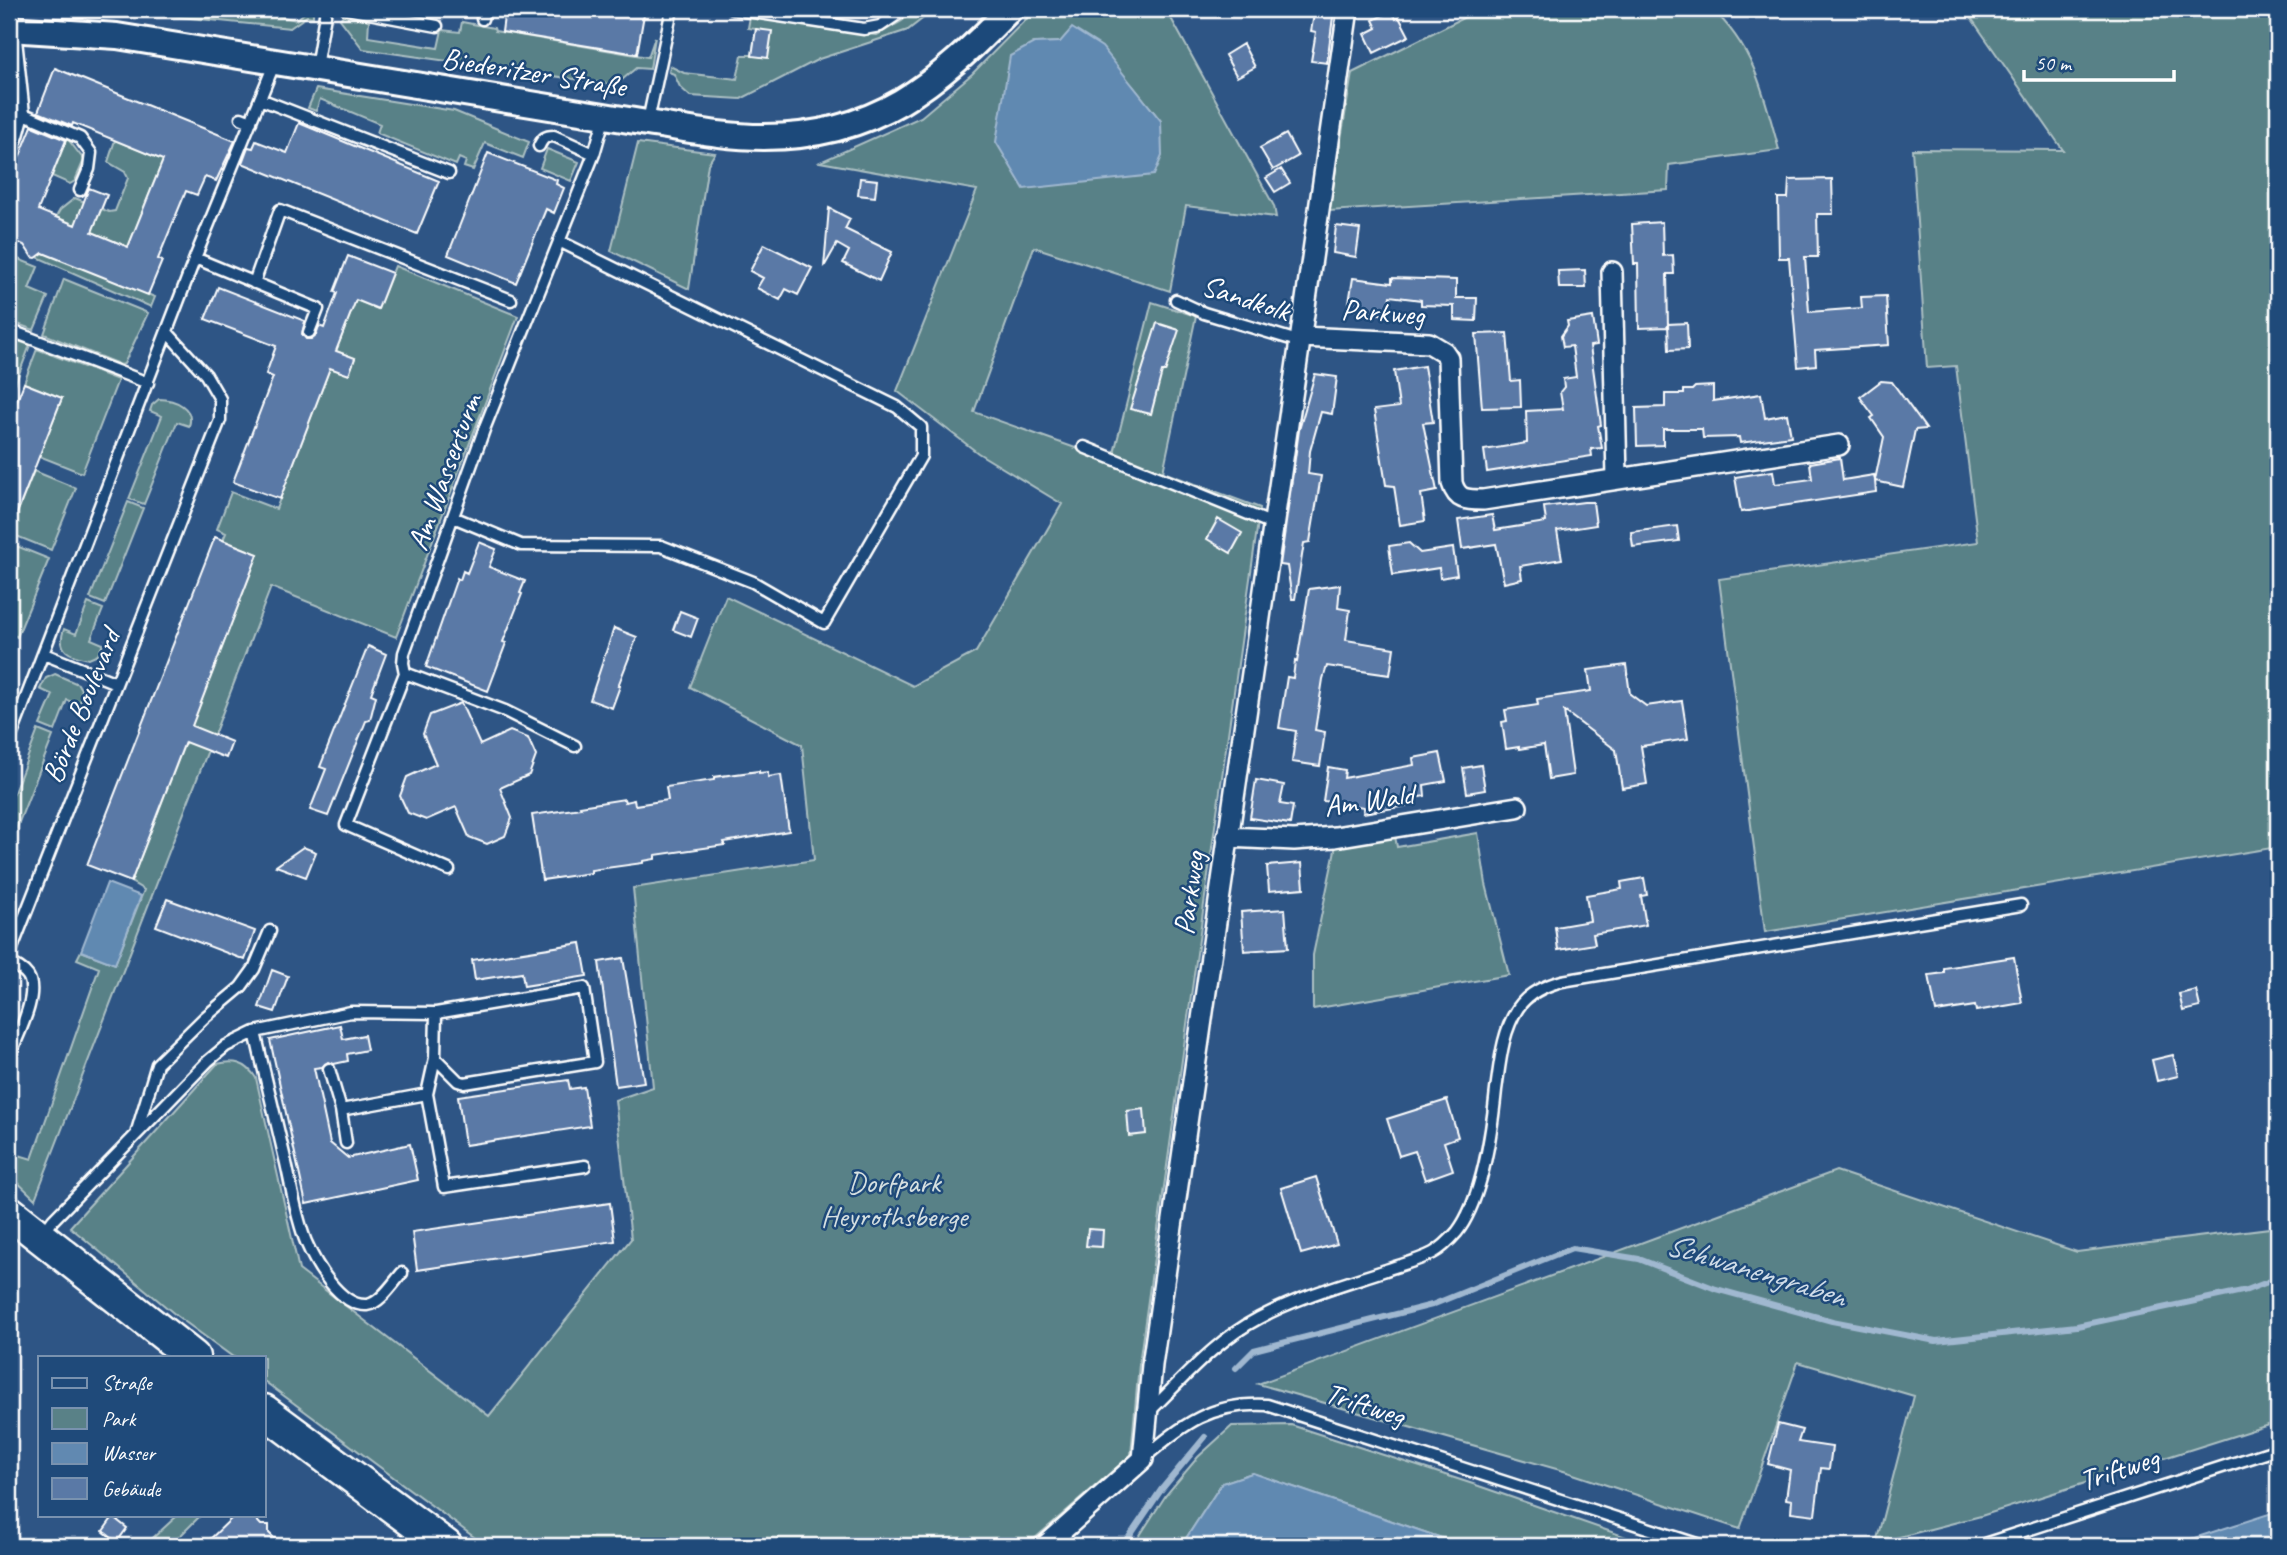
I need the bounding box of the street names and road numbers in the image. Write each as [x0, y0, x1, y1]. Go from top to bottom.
street label: Biederitzer Straße [439, 39, 631, 106]
street label: Sandkolk [1197, 266, 1297, 331]
street label: Parkweg [1340, 290, 1427, 334]
street label: Am Wasserturm [398, 387, 491, 555]
street label: Börde Boulevard [33, 620, 131, 788]
street label: Am Wald [1321, 774, 1421, 825]
street label: Parkweg [1164, 848, 1214, 937]
street label: Triftweg [1320, 1373, 1412, 1435]
street label: Triftweg [2074, 1438, 2166, 1500]

